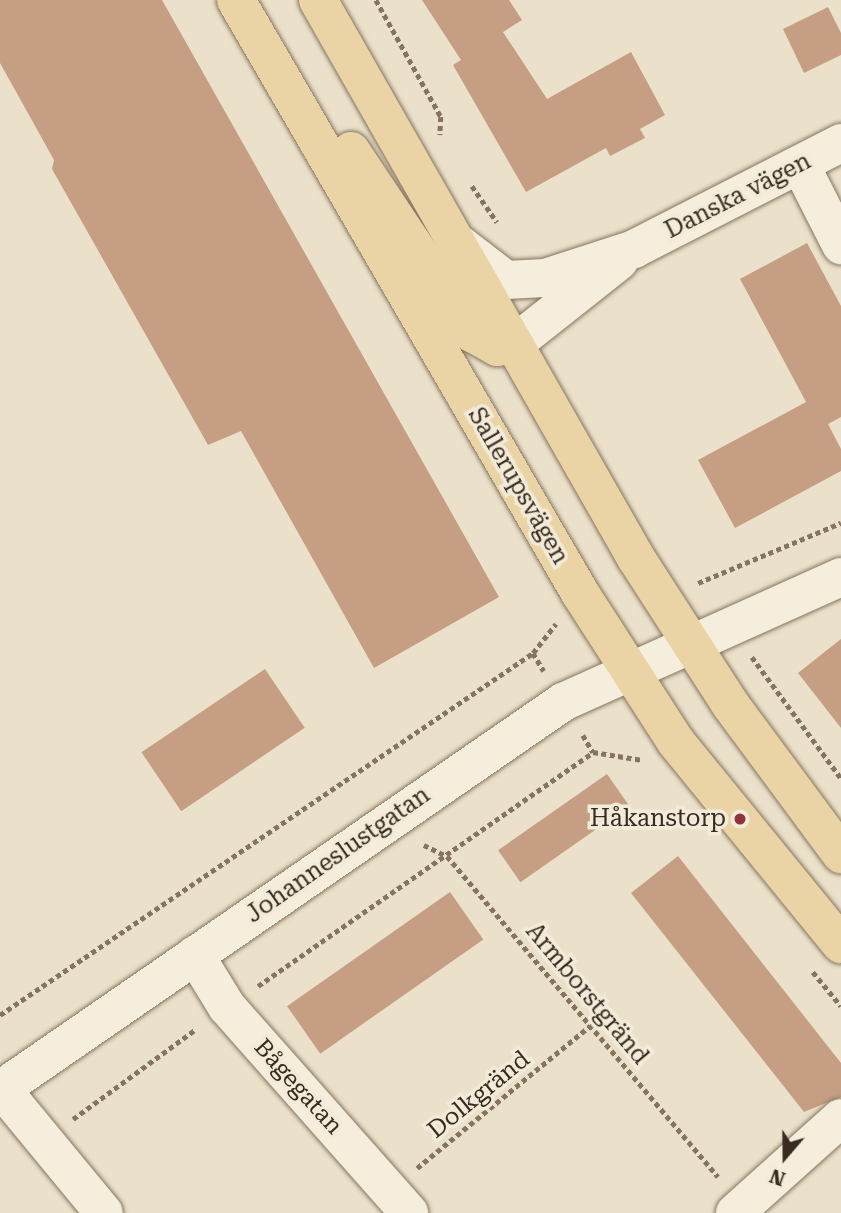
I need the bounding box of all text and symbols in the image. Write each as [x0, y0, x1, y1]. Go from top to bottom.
street label: Danska vägen [660, 147, 816, 245]
street label: Sallerupsvägen [462, 403, 574, 569]
street label: Johanneslustgatan [240, 781, 436, 929]
place label: Håkanstorp [590, 805, 726, 833]
marker: Håkanstorp [732, 811, 748, 827]
street label: Armborstgränd [520, 917, 654, 1071]
street label: Bågegatan [248, 1033, 348, 1141]
street label: Dolkgränd [422, 1045, 536, 1145]
north arrow [750, 1122, 820, 1192]
text: N [767, 1164, 788, 1191]

